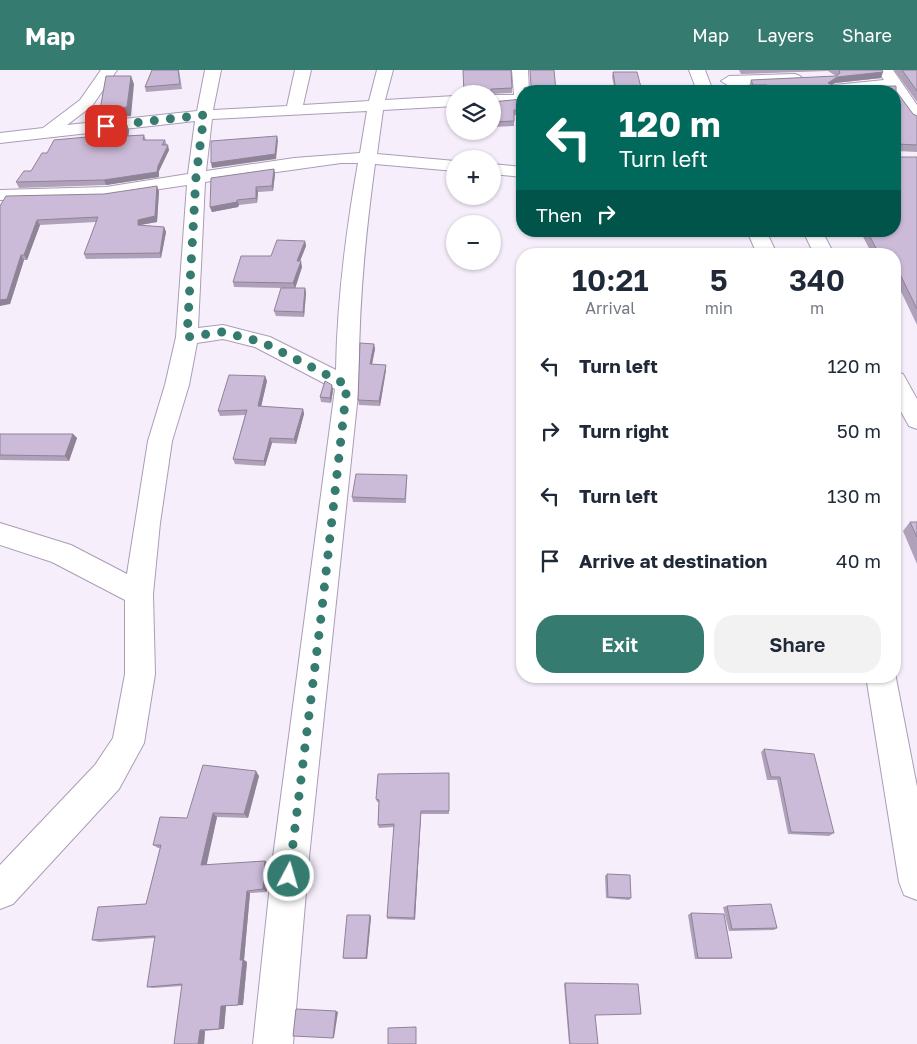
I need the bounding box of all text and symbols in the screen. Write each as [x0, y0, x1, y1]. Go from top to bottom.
text: Map [25, 21, 75, 50]
text: Map [692, 24, 729, 46]
text: Layers [757, 24, 814, 46]
text: Share [842, 24, 892, 46]
map controls [446, 85, 501, 270]
button: layers [446, 85, 501, 140]
text: 120 m [619, 103, 721, 145]
pin [85, 105, 127, 147]
icon: left [536, 105, 601, 170]
icon: arrive [92, 112, 120, 140]
text: Turn left [619, 145, 708, 172]
button: + [446, 150, 501, 205]
icon: right [592, 200, 620, 228]
text: Then [536, 203, 582, 226]
button: − [446, 215, 501, 270]
text: 10:21 [572, 262, 649, 298]
text: 5 [710, 262, 728, 298]
text: 340 [789, 262, 845, 298]
text: Arrival [585, 298, 635, 318]
text: min [705, 298, 733, 318]
text: m [810, 298, 824, 318]
icon: left [536, 352, 564, 380]
text: Turn left [579, 354, 658, 377]
text: 120 m [827, 354, 881, 377]
icon: right [536, 417, 564, 445]
text: Turn right [579, 419, 669, 442]
text: 50 m [837, 419, 881, 442]
icon: left [536, 482, 564, 510]
text: Turn left [579, 484, 658, 507]
text: 130 m [827, 484, 881, 507]
icon: arrive [536, 547, 564, 575]
text: Arrive at destination [579, 549, 767, 572]
text: 40 m [836, 549, 881, 572]
button: Exit [536, 615, 704, 673]
button: Share [714, 615, 881, 673]
position arrow [262, 849, 314, 901]

